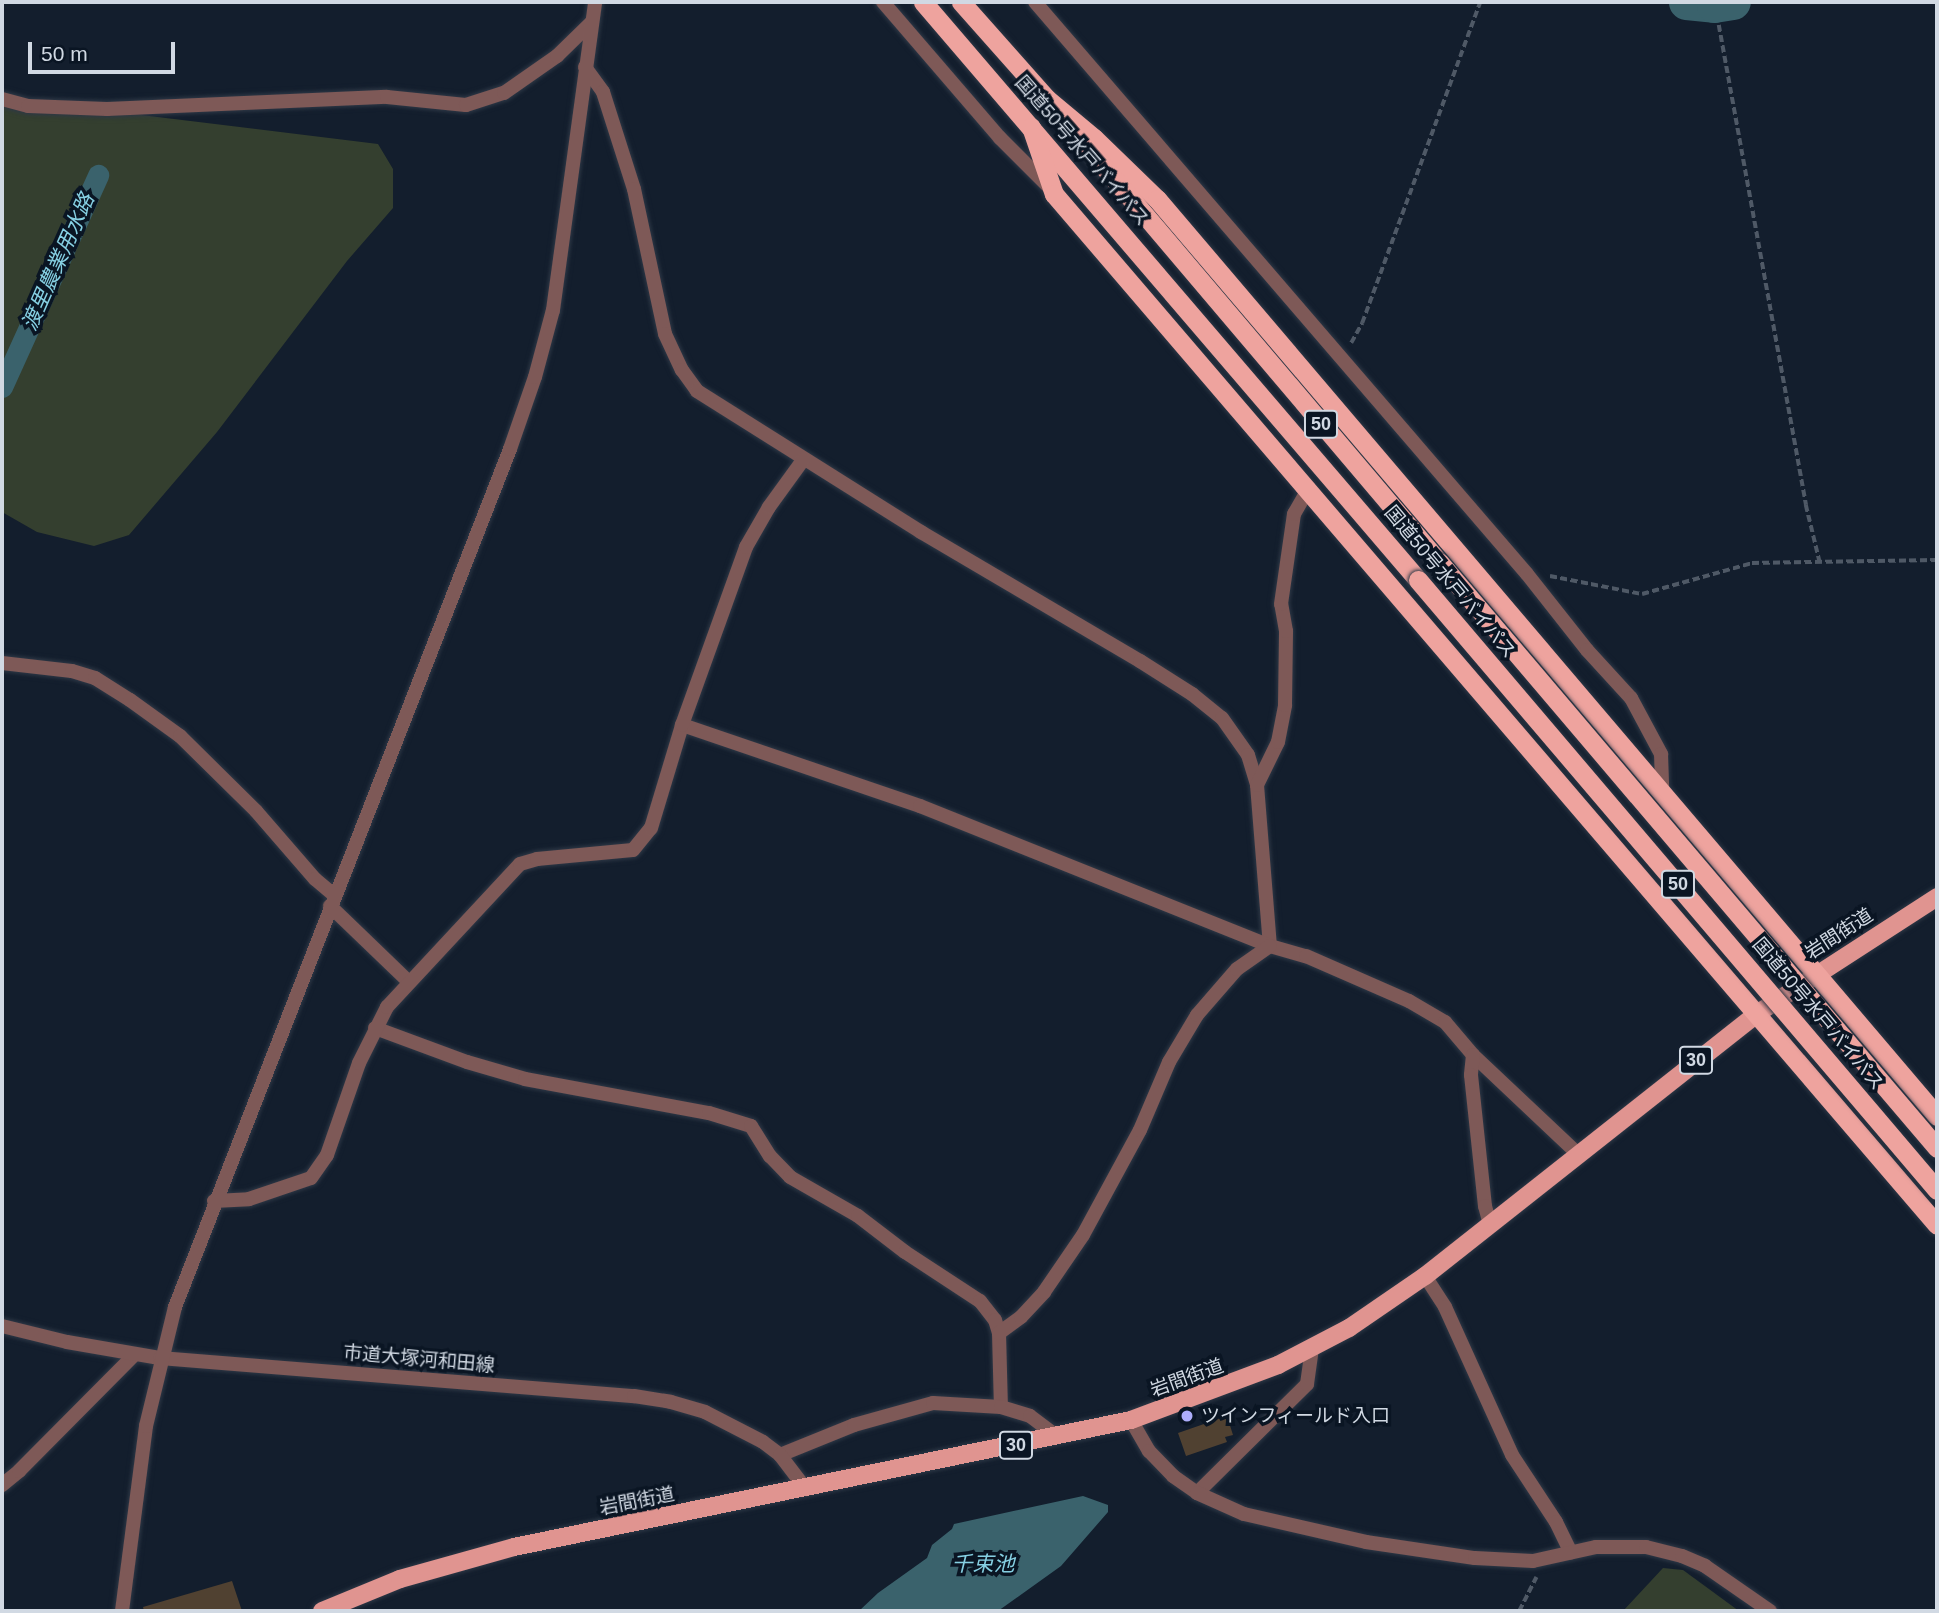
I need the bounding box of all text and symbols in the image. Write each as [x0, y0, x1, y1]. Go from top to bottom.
scale bar [32, 28, 178, 72]
text: 50 m [41, 42, 88, 65]
street label: 国道50号水戸バイパス [1010, 71, 1154, 231]
water label: 渡里農業用水路 [17, 190, 99, 334]
road number: 50 [1304, 410, 1338, 438]
street label: 国道50号水戸バイパス [1380, 501, 1520, 663]
road number: 50 [1660, 870, 1696, 898]
street label: 岩間街道 [1801, 904, 1877, 964]
street label: 国道50号水戸バイパス [1748, 933, 1888, 1095]
road number: 30 [1678, 1045, 1714, 1074]
street label: 市道大塚河和田線 [342, 1341, 496, 1377]
street label: 岩間街道 [1147, 1354, 1227, 1402]
place label: ツインフィールド入口 [1201, 1405, 1391, 1427]
marker: ツインフィールド入口 [1179, 1408, 1195, 1424]
road number: 30 [998, 1430, 1034, 1460]
street label: 岩間街道 [598, 1483, 676, 1519]
water label: 千束池 [952, 1551, 1014, 1577]

